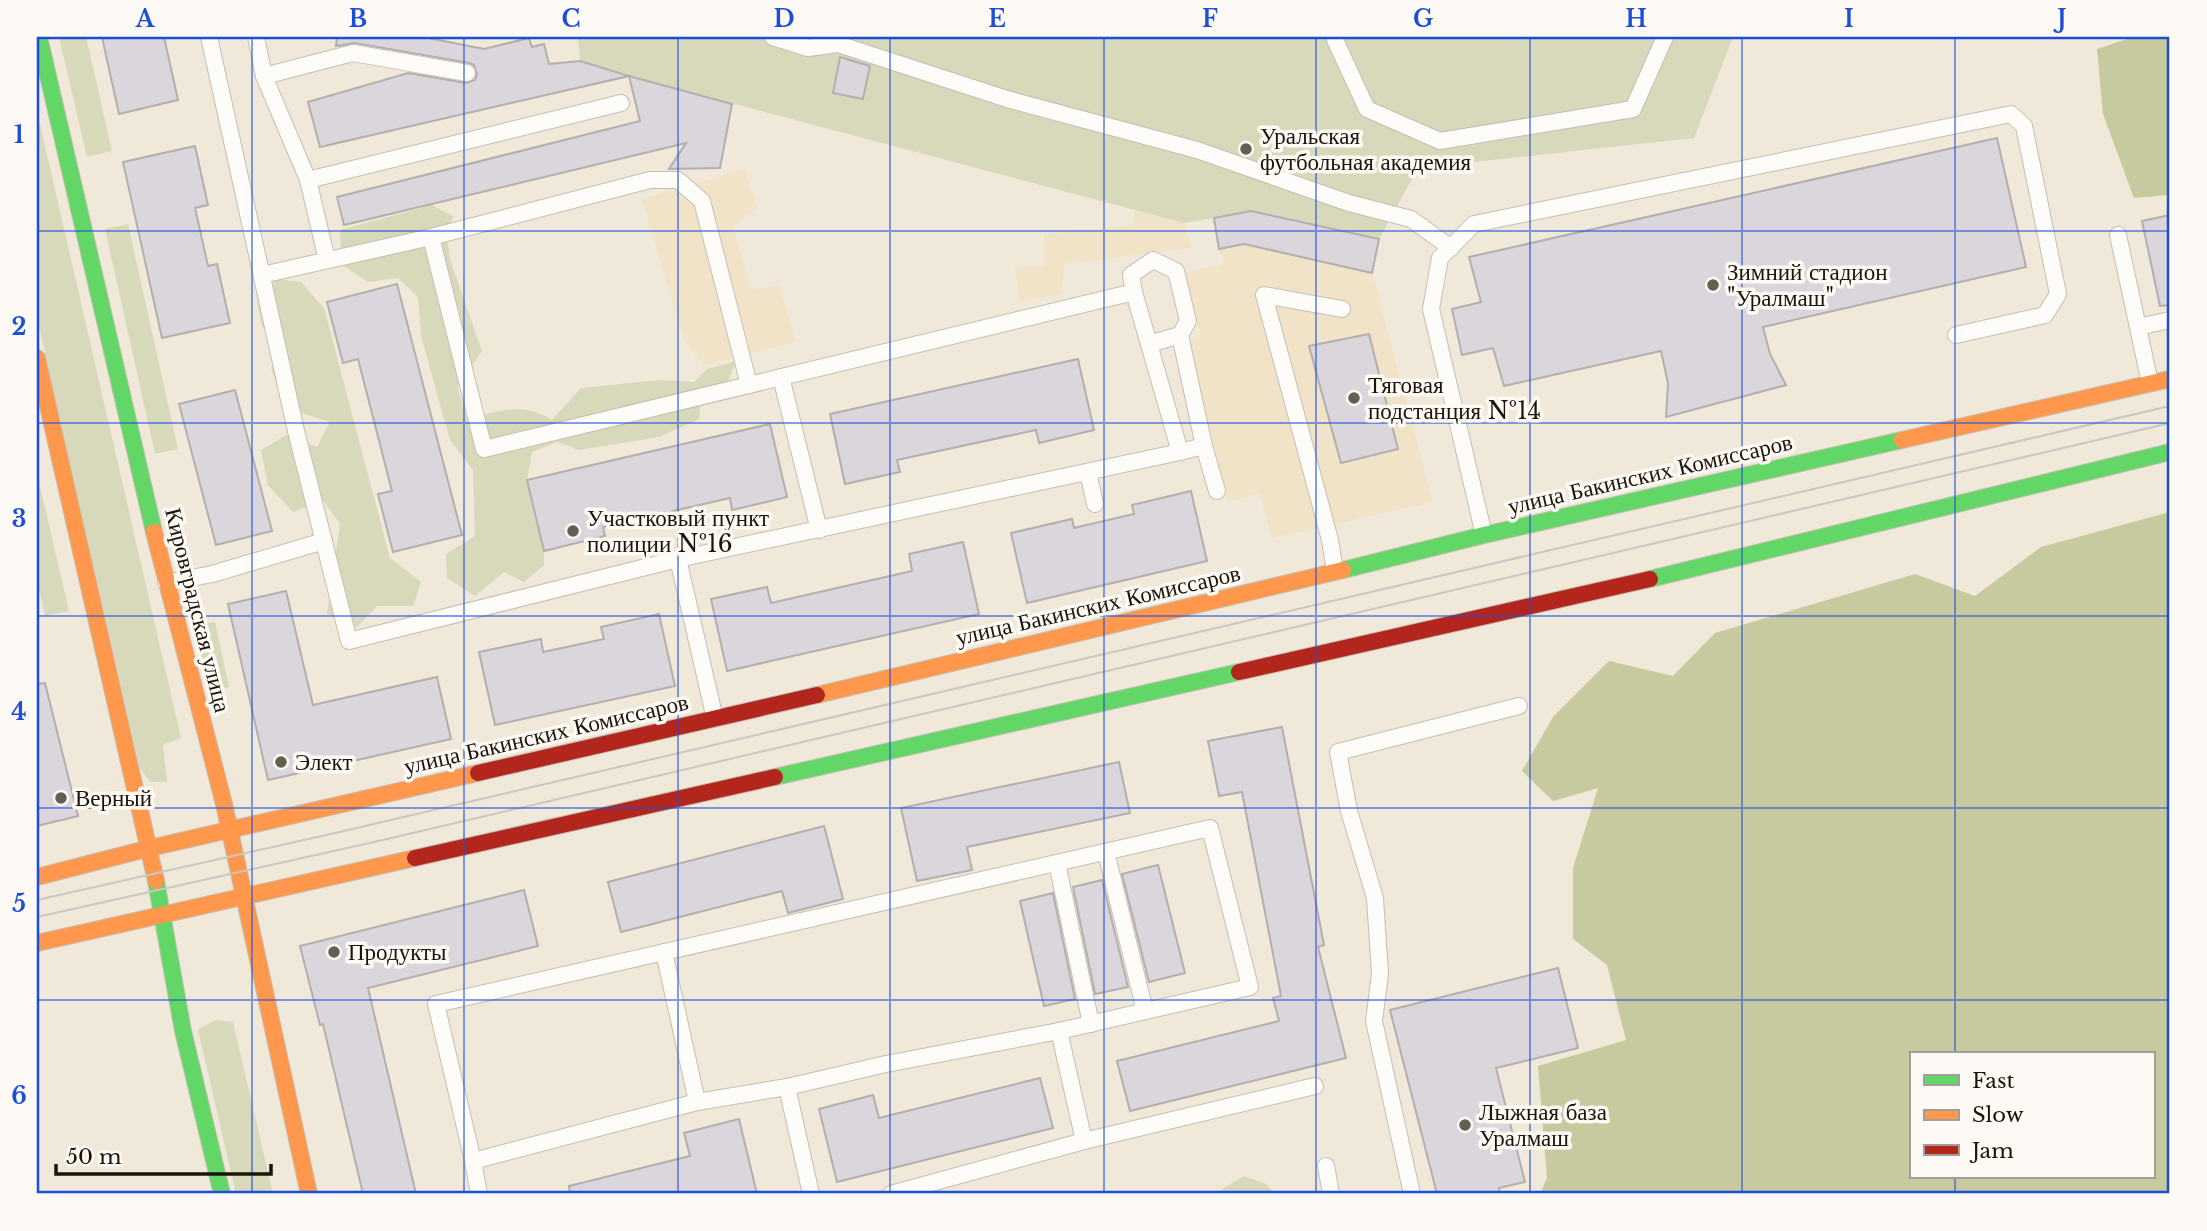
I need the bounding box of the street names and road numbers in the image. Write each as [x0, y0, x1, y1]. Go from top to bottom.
street label: улица Бакинских Комиссаров [1505, 428, 1795, 520]
street label: Кировградская улица [159, 505, 237, 715]
street label: улица Бакинских Комиссаров [953, 559, 1243, 651]
street label: улица Бакинских Комиссаров [401, 688, 691, 780]

